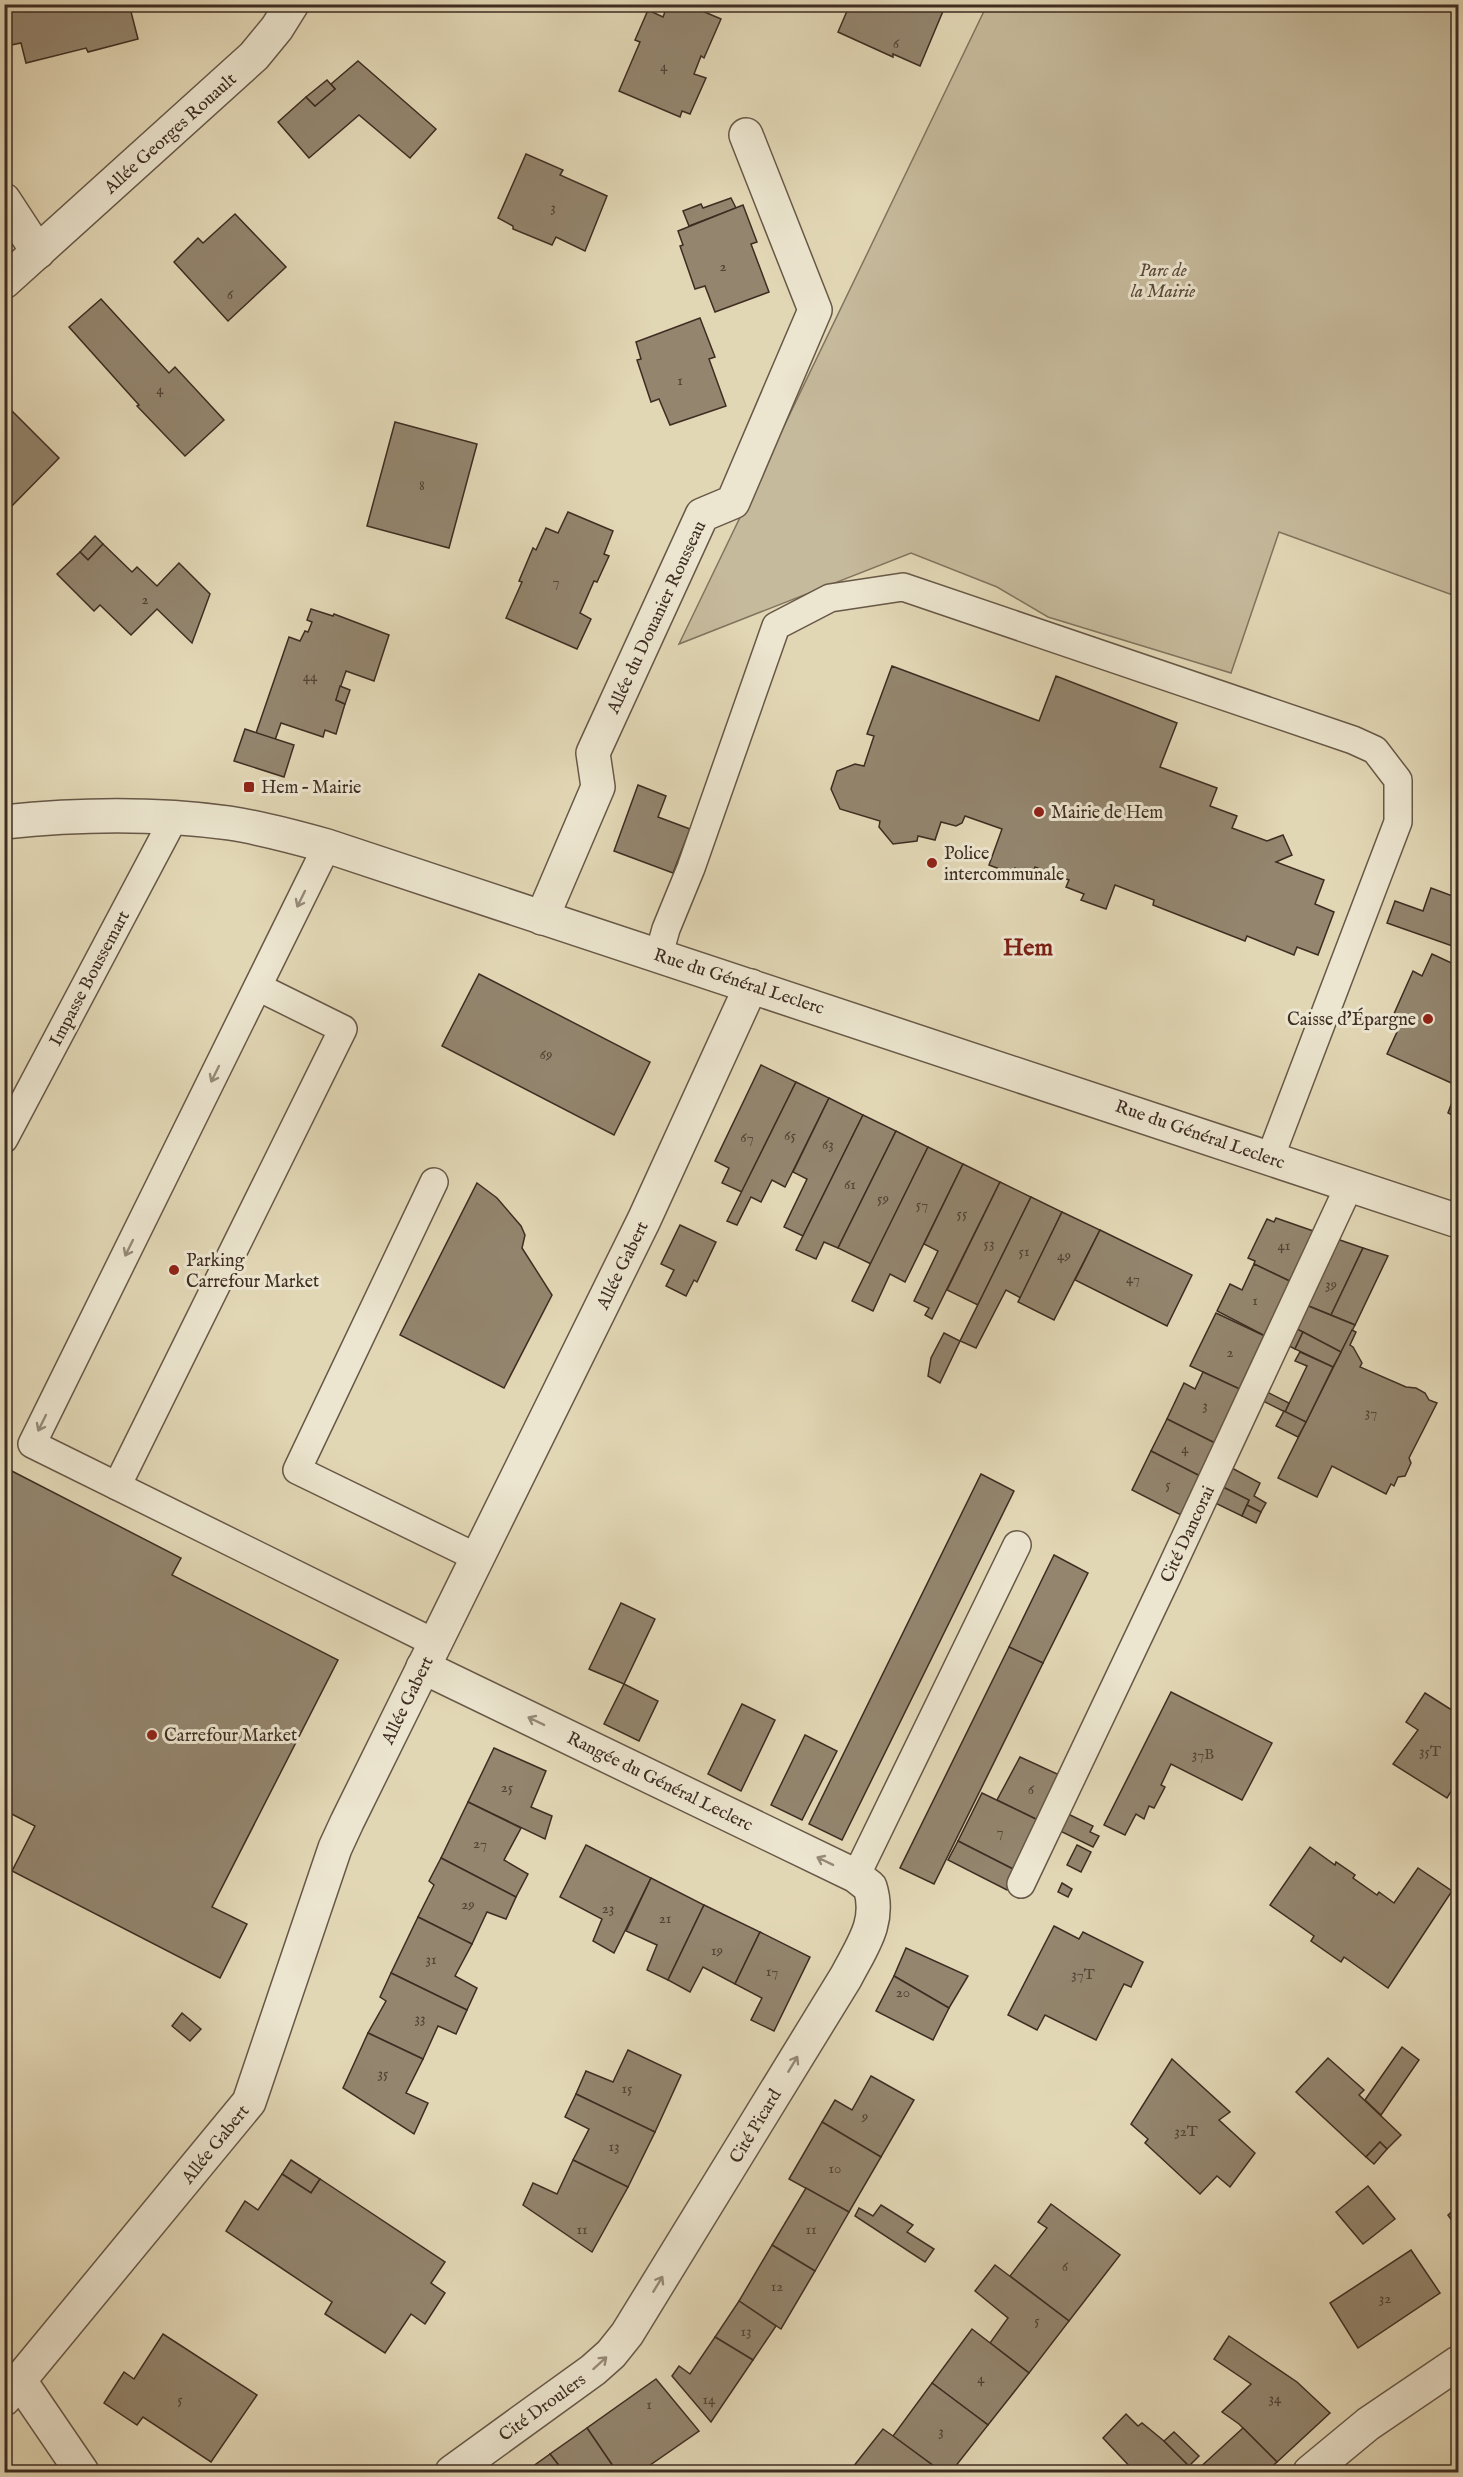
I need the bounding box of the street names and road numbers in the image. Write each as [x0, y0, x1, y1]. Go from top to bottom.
street label: Allée Georges Rouault [99, 69, 242, 200]
street label: Allée du Douanier Rousseau [602, 518, 712, 719]
street label: Impasse Boussemart [45, 907, 136, 1050]
street label: Rue du Général Leclerc [650, 944, 827, 1021]
street label: Rue du Général Leclerc [1112, 1096, 1288, 1175]
street label: Allée Gabert [592, 1218, 655, 1314]
street label: Cité Dancorai [1156, 1482, 1221, 1587]
street label: Allée Gabert [377, 1653, 440, 1749]
street label: Rangée du Général Leclerc [563, 1727, 756, 1838]
street label: Cité Picard [725, 2085, 788, 2168]
street label: Allée Gabert [177, 2101, 255, 2190]
street label: Cité Droulers [495, 2369, 591, 2447]

